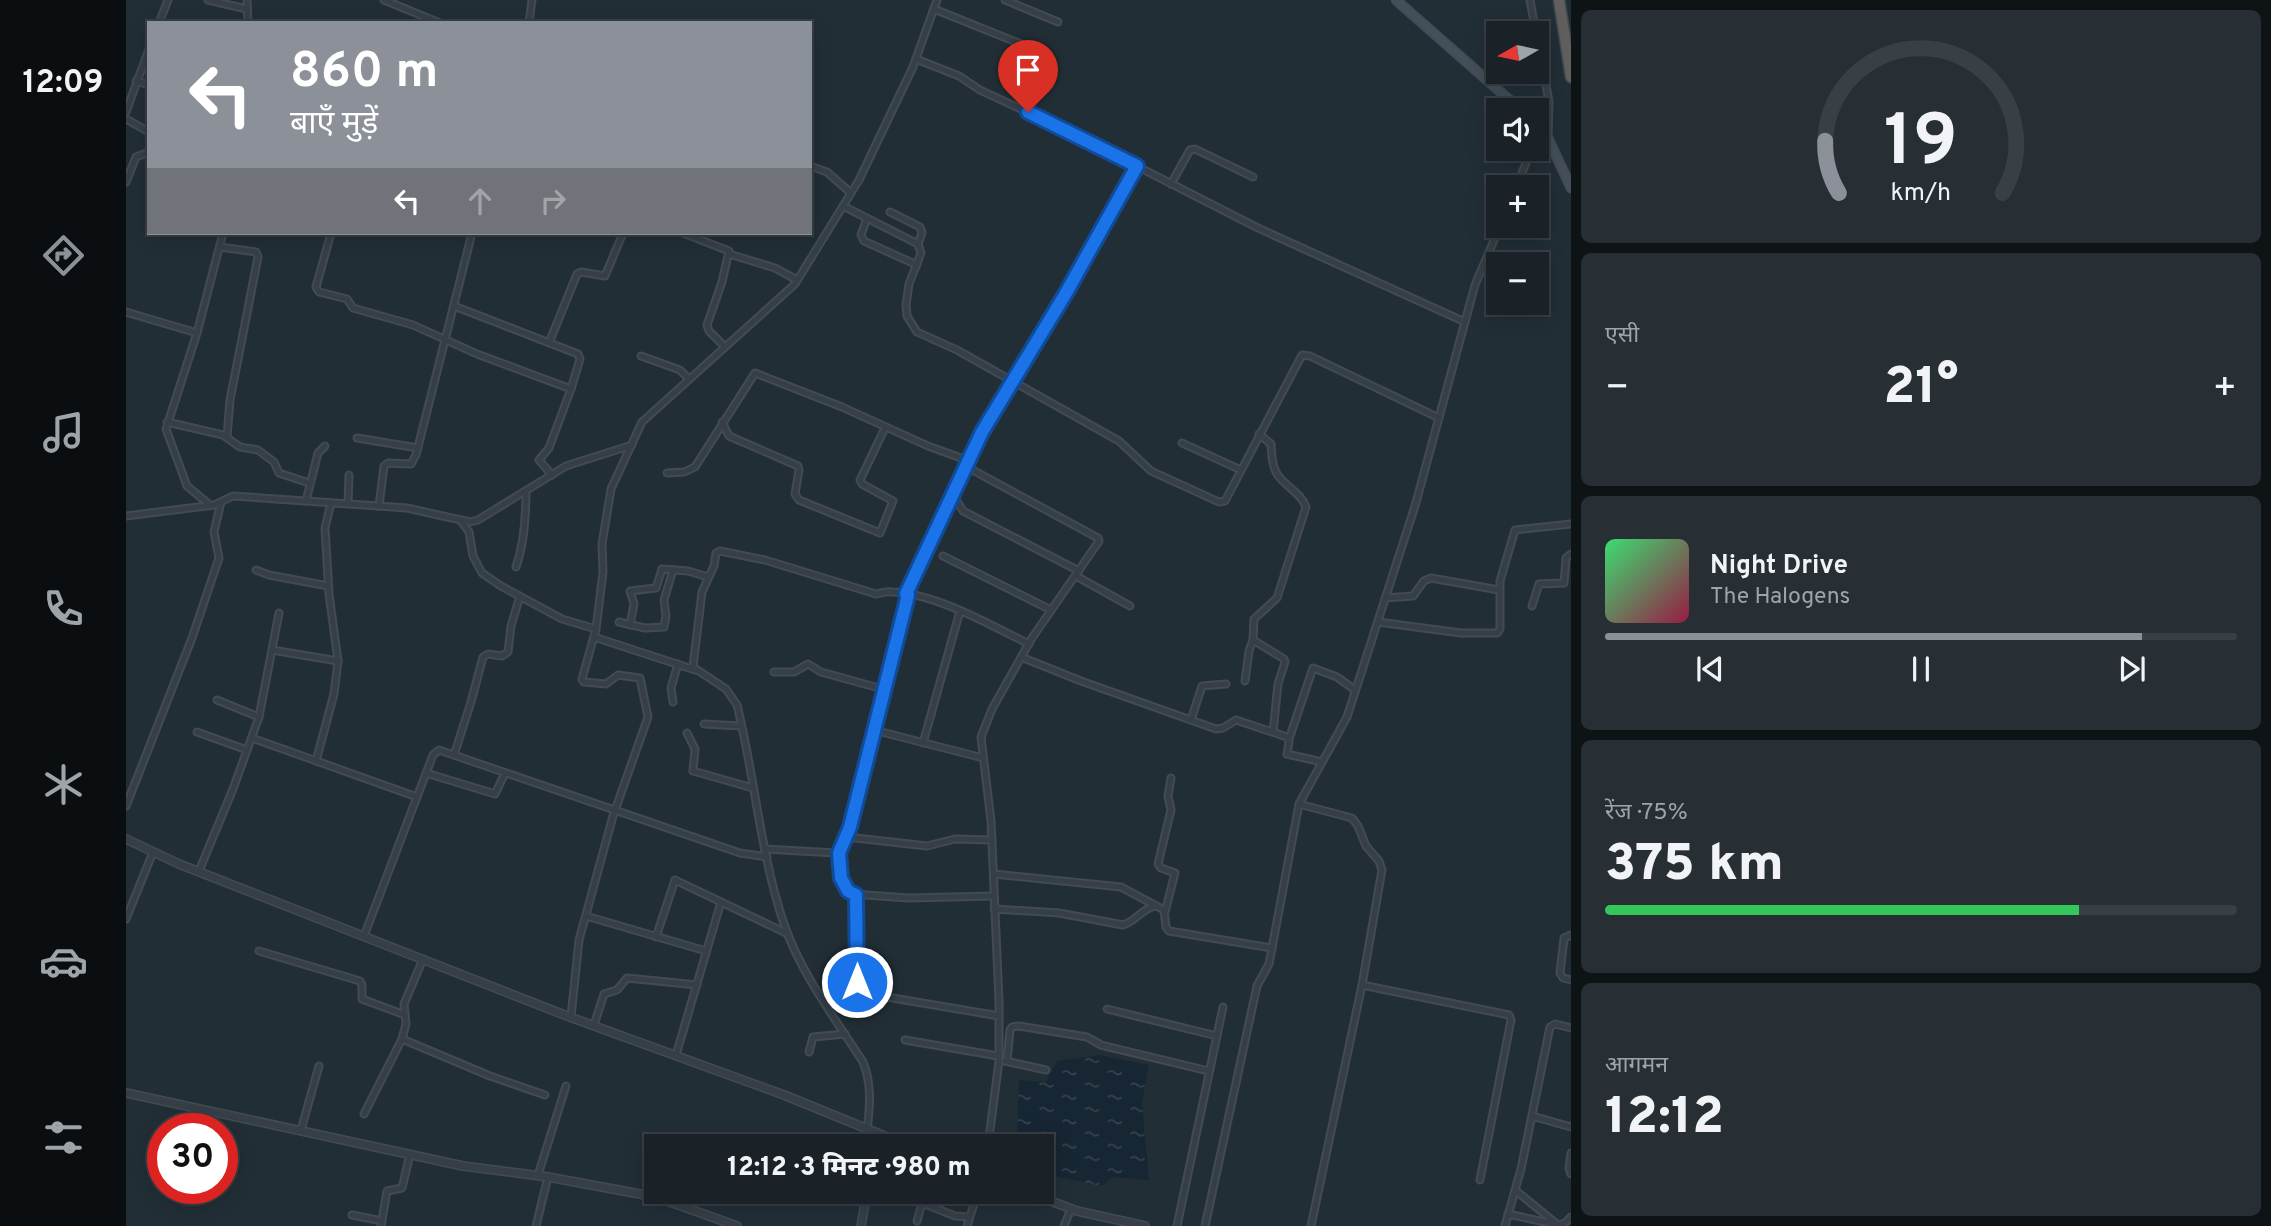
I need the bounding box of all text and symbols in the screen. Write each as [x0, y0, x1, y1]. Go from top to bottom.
north arrow [1486, 21, 1549, 84]
map controls [1486, 21, 1549, 315]
pin [998, 40, 1058, 112]
text: 860 m [290, 43, 438, 105]
icon: left [175, 49, 266, 140]
icon: arrive [1009, 51, 1047, 89]
text: 12:09 [23, 64, 103, 104]
button: sound [1486, 98, 1549, 161]
text: 19 [1884, 99, 1958, 191]
text: बाएँ मुड़ें [290, 105, 378, 145]
button: + [1486, 175, 1549, 238]
text: km/h [1891, 177, 1951, 209]
icon: left [388, 182, 426, 220]
icon: ahead [461, 182, 499, 220]
icon: right [534, 182, 572, 220]
icon: directions [39, 231, 88, 280]
button: − [1486, 252, 1549, 315]
text: एसी [1605, 322, 1639, 351]
text: 21° [1884, 356, 1958, 422]
text: − [1605, 365, 1630, 414]
text: + [2212, 365, 2237, 414]
icon: music [39, 408, 88, 457]
text: Night Drive [1710, 550, 1848, 583]
text: The Halogens [1710, 583, 1850, 612]
icon: phone [39, 584, 88, 633]
icon: previous [1691, 650, 1729, 688]
icon: pause [1902, 650, 1940, 688]
icon: next [2113, 650, 2151, 688]
icon: climate [39, 760, 88, 809]
text: रेंज · 75% [1605, 799, 1688, 828]
text: 375 km [1605, 833, 1784, 899]
icon: car [39, 937, 88, 986]
position arrow [820, 945, 894, 1019]
text: आगमन [1605, 1052, 1668, 1081]
text: 12:12 [1605, 1086, 1724, 1152]
icon: filters [39, 1113, 88, 1162]
speed limit sign: 30 [147, 1113, 238, 1204]
text: 12:12 · 3 मिनट · 980 m [727, 1152, 971, 1185]

